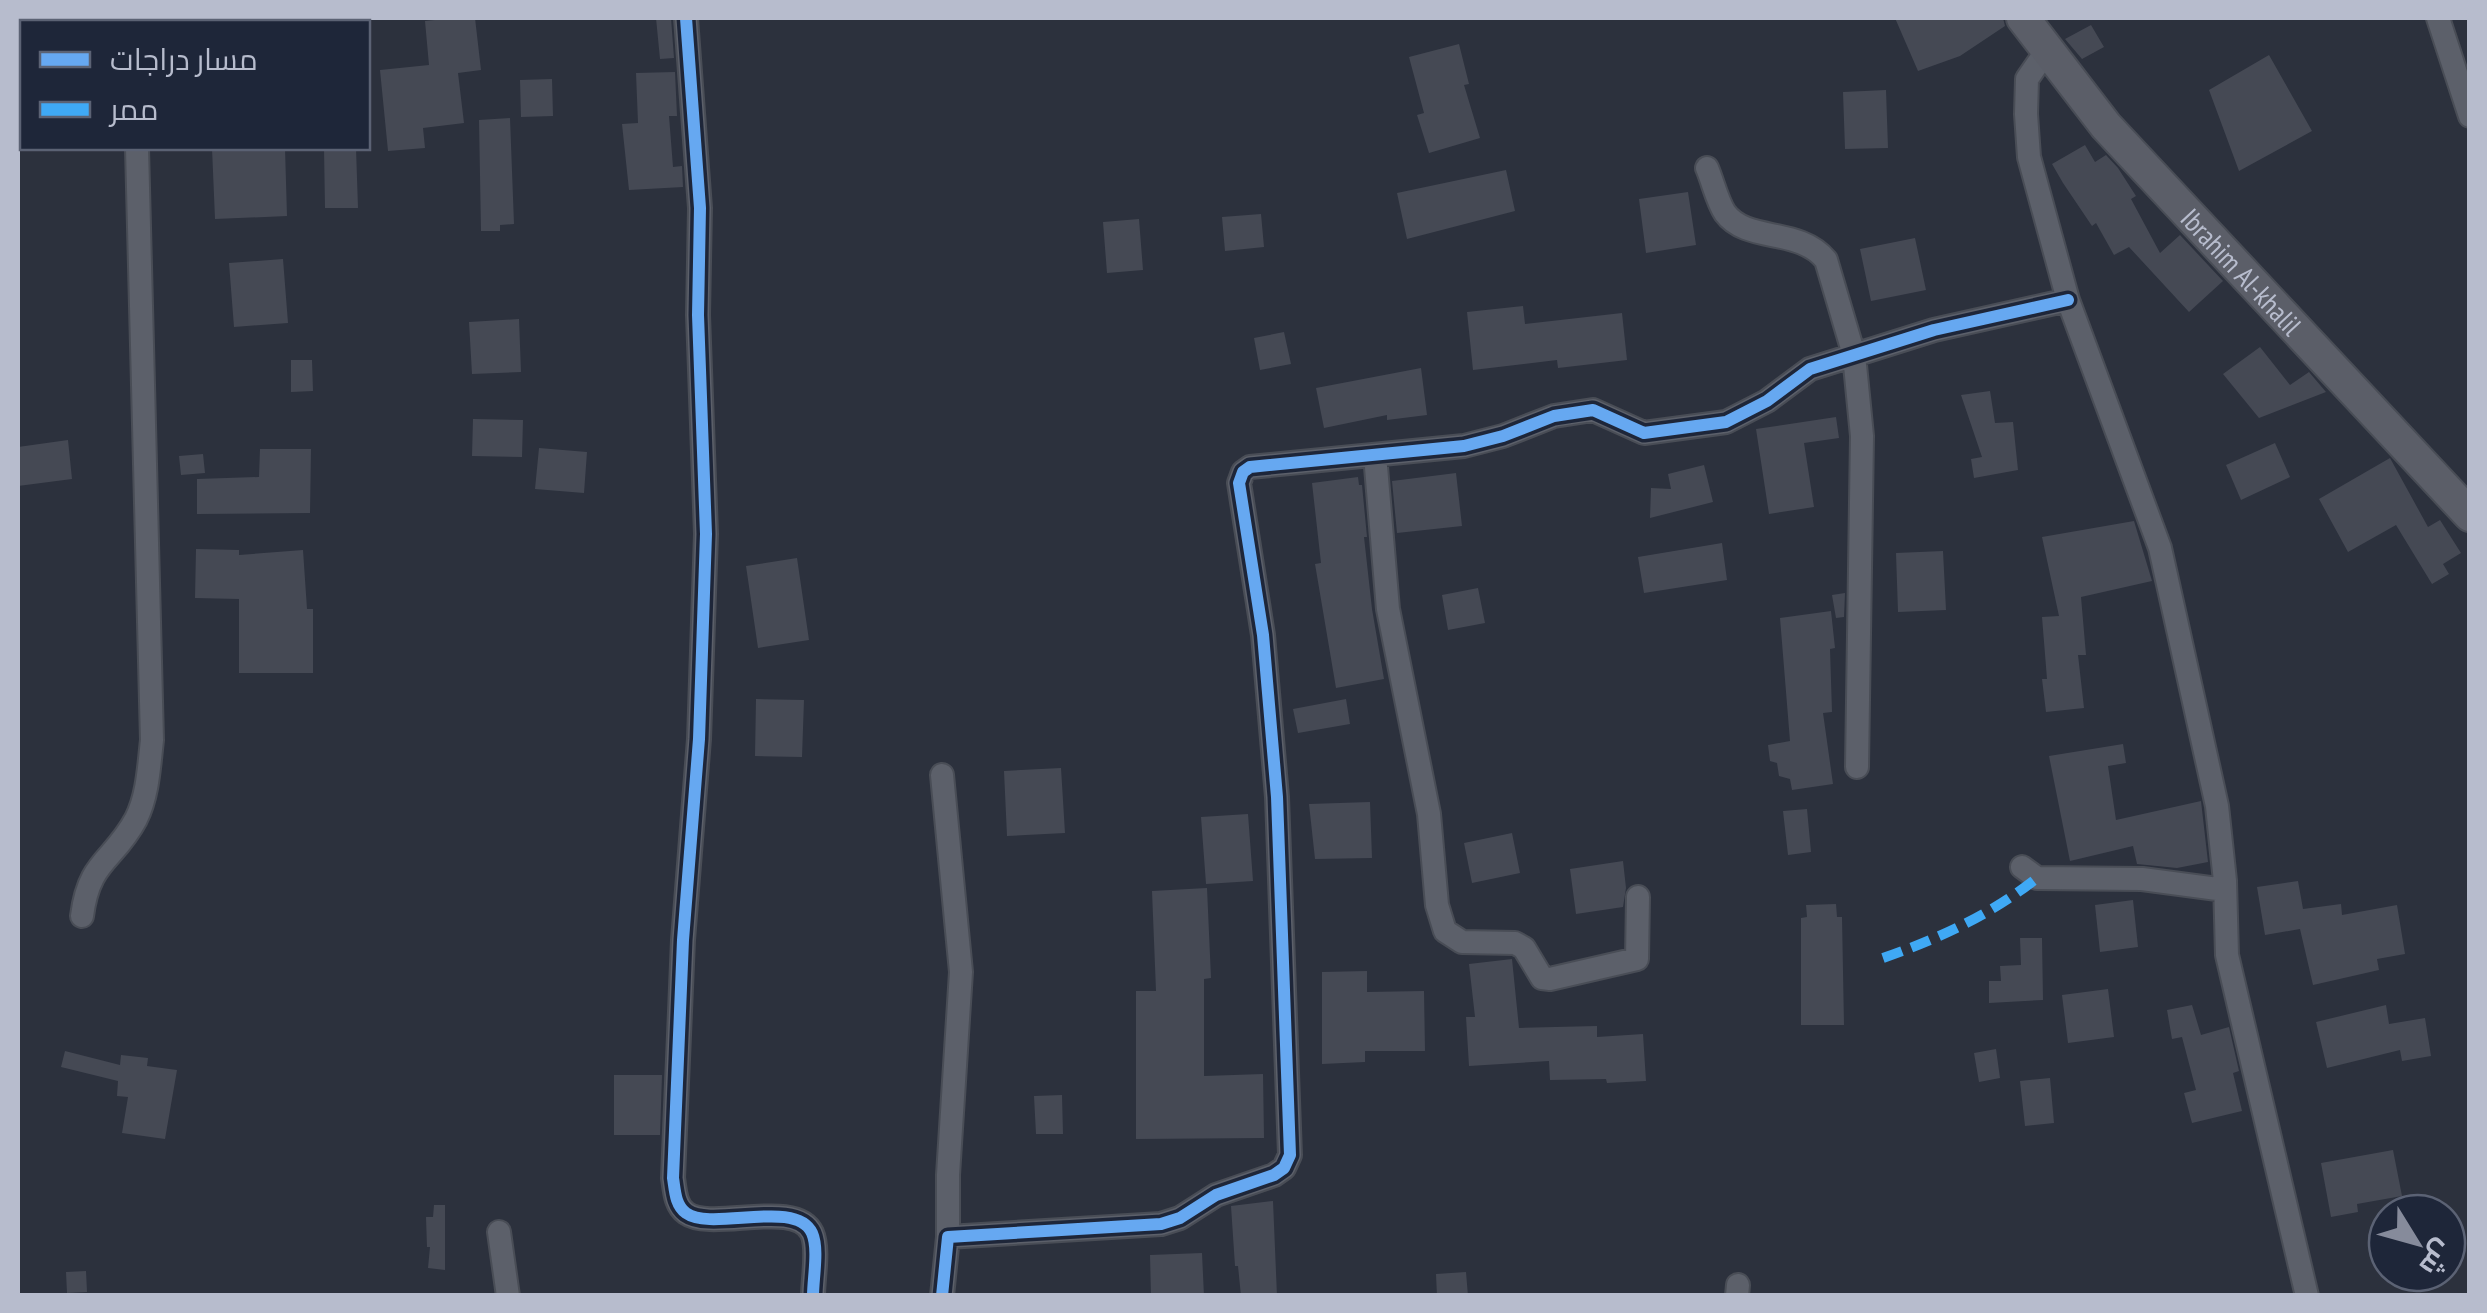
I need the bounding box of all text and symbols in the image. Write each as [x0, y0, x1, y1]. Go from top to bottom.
legend [20, 20, 370, 150]
text: مسار دراجات [110, 39, 258, 78]
text: ممر [108, 89, 159, 128]
street label: Ibrahim Al-khalil [2173, 200, 2311, 343]
north arrow [2367, 1193, 2467, 1293]
text: ش [2412, 1233, 2463, 1284]

